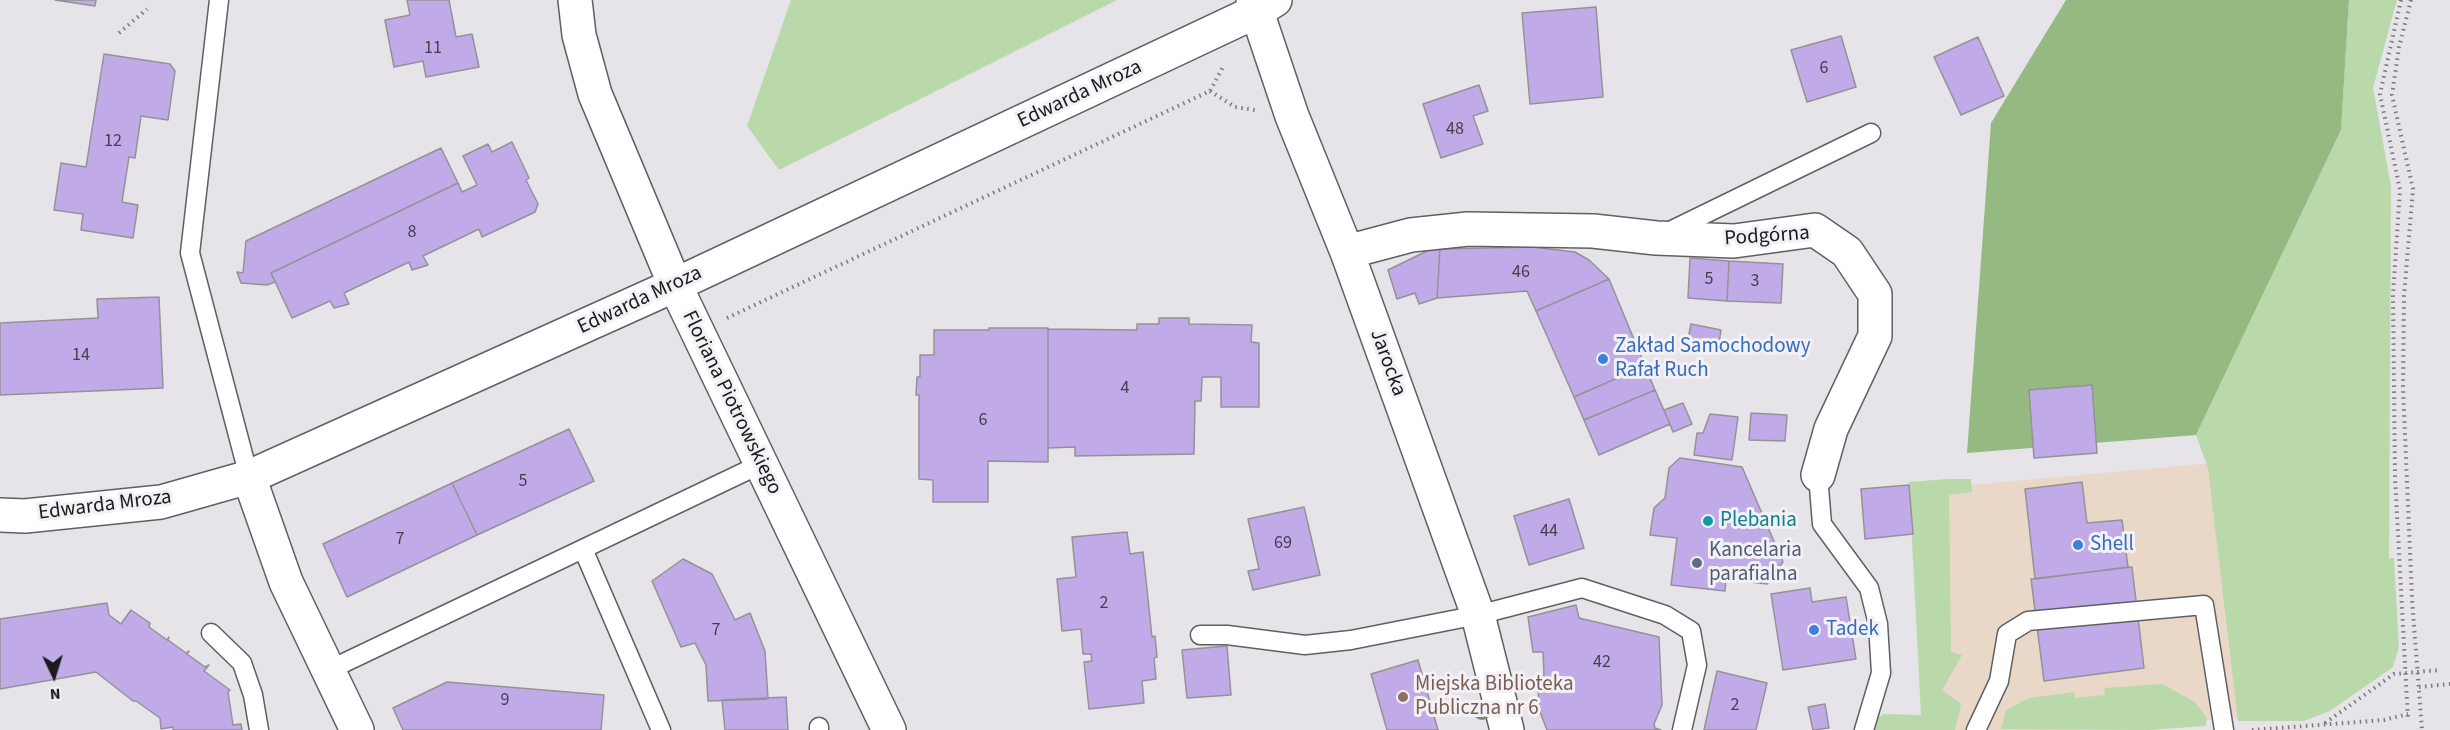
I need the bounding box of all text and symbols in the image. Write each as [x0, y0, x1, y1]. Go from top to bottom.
house number: 11 [424, 38, 442, 60]
street label: Edwarda Mroza [1014, 55, 1146, 135]
house number: 6 [1820, 58, 1828, 80]
house number: 48 [1446, 119, 1464, 141]
house number: 12 [104, 131, 122, 153]
street label: Podgórna [1723, 221, 1811, 253]
house number: 8 [408, 222, 416, 244]
street label: Edwarda Mroza [574, 261, 706, 341]
house number: 46 [1512, 262, 1530, 284]
house number: 5 [1705, 269, 1713, 291]
house number: 3 [1751, 271, 1759, 293]
street label: Floriana Piotrowskiego [676, 307, 786, 499]
street label: Jarocka [1363, 326, 1411, 400]
place label: Zakład Samochodowy Rafał Ruch [1615, 334, 1810, 384]
house number: 14 [72, 345, 90, 367]
marker: Zakład Samochodowy Rafał Ruch [1596, 352, 1610, 366]
house number: 4 [1121, 378, 1129, 400]
house number: 6 [979, 410, 987, 432]
house number: 5 [519, 471, 527, 493]
street label: Edwarda Mroza [37, 485, 173, 527]
place label: Plebania [1720, 508, 1797, 534]
marker: Plebania [1701, 514, 1715, 528]
house number: 44 [1540, 521, 1558, 543]
house number: 7 [396, 529, 404, 551]
place label: Shell [2090, 532, 2134, 558]
house number: 69 [1274, 533, 1292, 555]
place label: Kancelaria parafialna [1709, 538, 1802, 588]
marker: Shell [2071, 538, 2085, 552]
marker: Kancelaria parafialna [1690, 556, 1704, 570]
house number: 2 [1100, 593, 1108, 615]
place label: Tadek [1826, 617, 1879, 643]
house number: 7 [712, 620, 720, 642]
marker: Tadek [1807, 623, 1821, 637]
north arrow [24, 646, 84, 706]
house number: 42 [1593, 652, 1611, 674]
place label: Miejska Biblioteka Publiczna nr 6 [1415, 672, 1573, 722]
text: N [49, 683, 61, 705]
house number: 9 [501, 690, 509, 712]
marker: Miejska Biblioteka Publiczna nr 6 [1396, 690, 1410, 704]
house number: 2 [1731, 695, 1739, 717]

